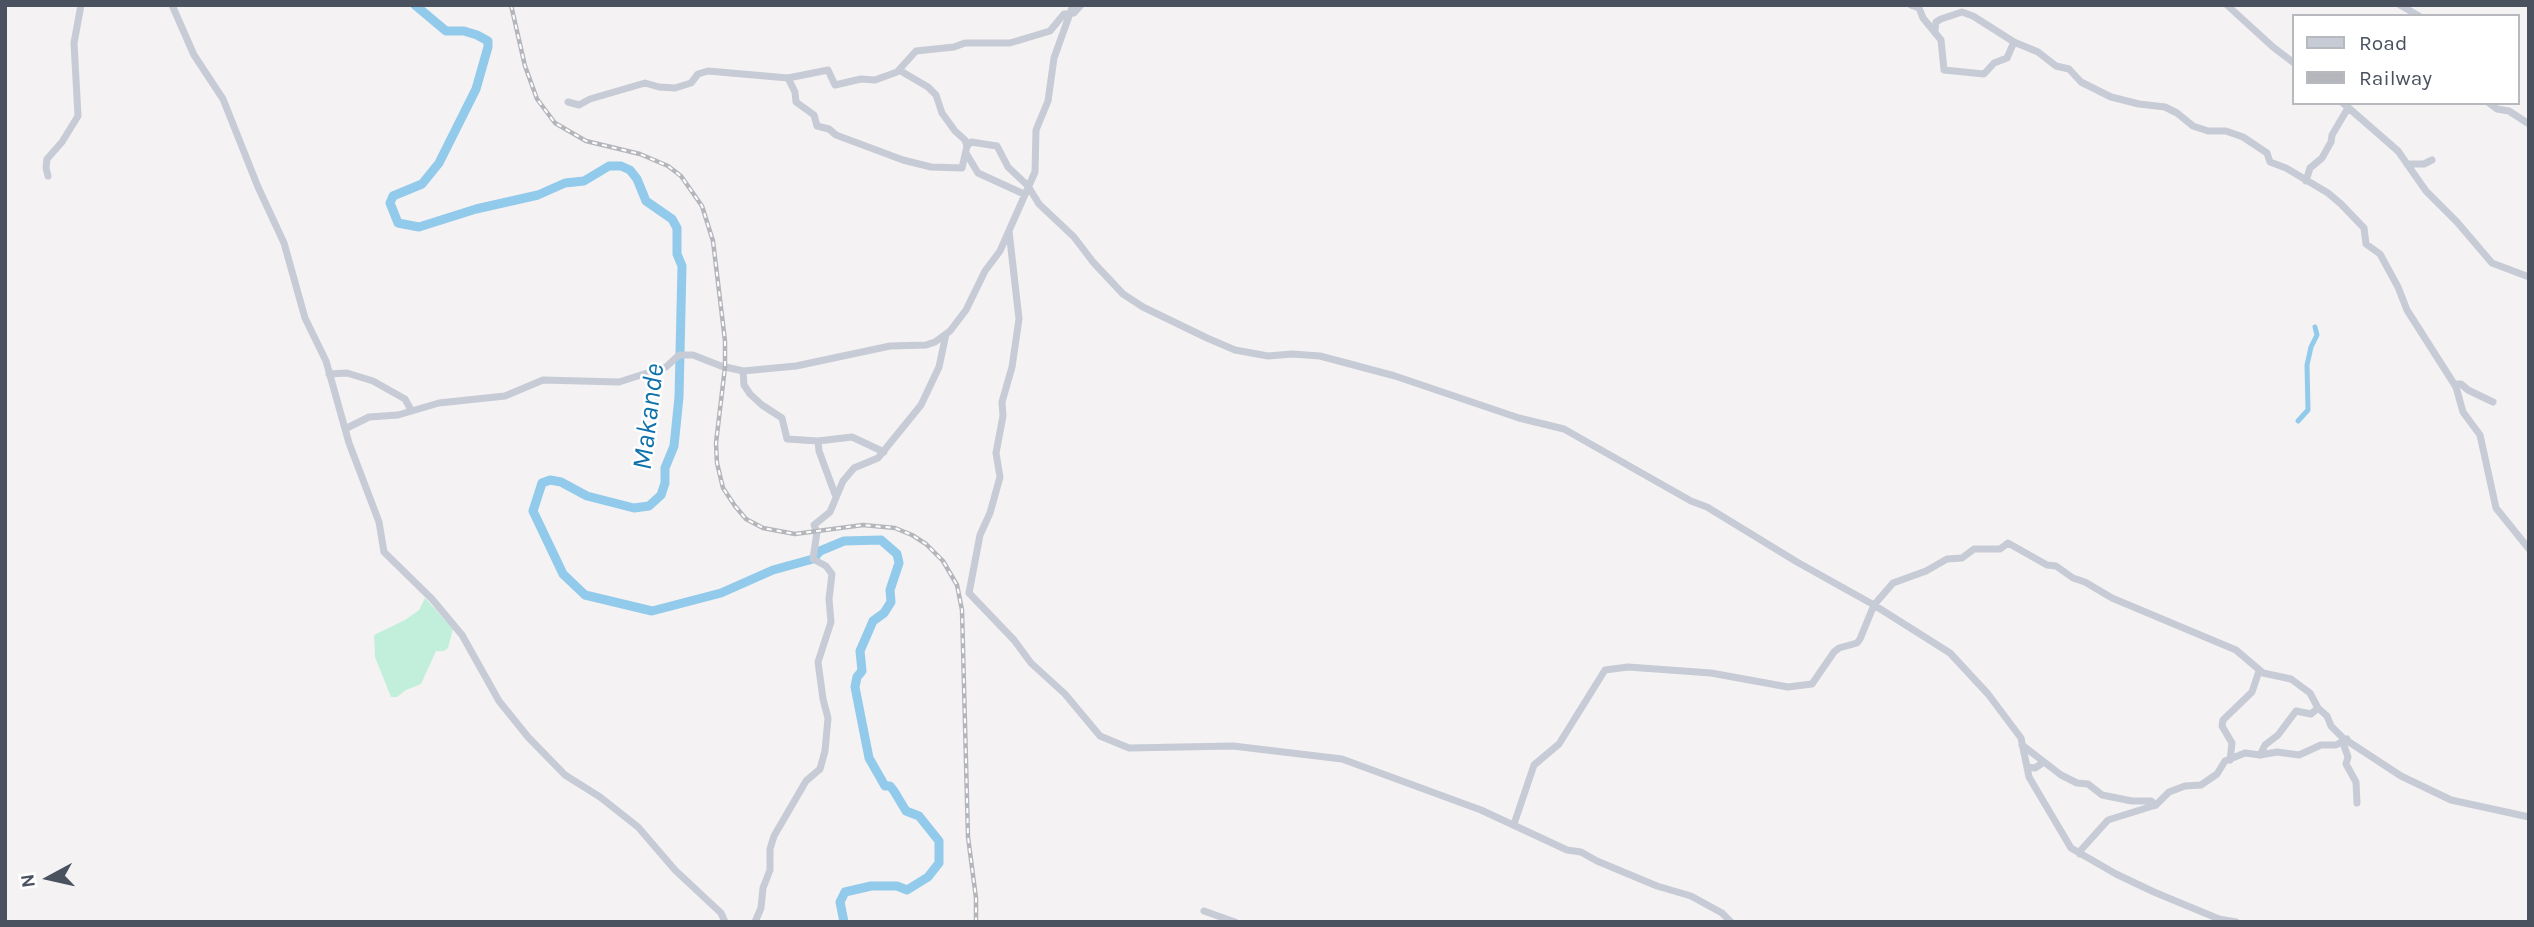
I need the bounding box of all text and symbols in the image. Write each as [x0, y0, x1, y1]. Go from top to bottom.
legend [2292, 14, 2520, 105]
text: Road [2359, 31, 2407, 55]
text: Railway [2359, 66, 2432, 90]
water label: Makande [626, 362, 672, 472]
north arrow [14, 843, 84, 913]
text: N [16, 873, 40, 889]

